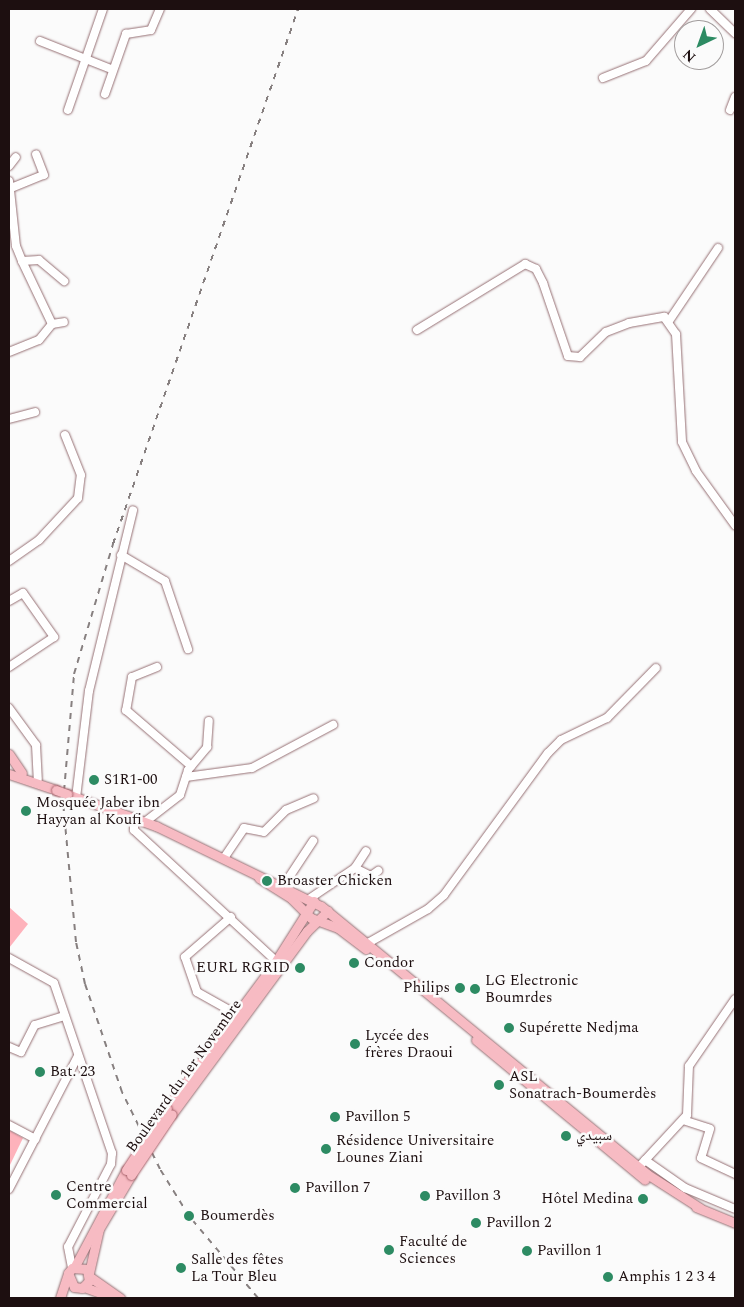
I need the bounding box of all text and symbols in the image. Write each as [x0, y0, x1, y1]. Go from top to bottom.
north arrow [674, 20, 724, 70]
text: N [678, 44, 701, 67]
place label: S1R1-00 [104, 771, 158, 789]
marker: S1R1-00 [88, 774, 100, 786]
place label: Mosquée Jaber ibn Hayyan al Koufi [36, 793, 160, 828]
marker: Mosquée Jaber ibn Hayyan al Koufi [20, 805, 32, 817]
place label: Broaster Chicken [277, 872, 392, 890]
marker: Broaster Chicken [261, 875, 273, 887]
place label: Condor [364, 954, 414, 972]
marker: Condor [348, 957, 360, 969]
place label: EURL RGRID [196, 959, 290, 977]
marker: EURL RGRID [294, 962, 306, 974]
place label: LG Electronic Boumrdes [485, 971, 578, 1006]
place label: Philips [403, 979, 450, 997]
marker: Philips [454, 982, 466, 994]
marker: LG Electronic Boumrdes [469, 983, 481, 995]
street label: Boulevard du 1er Novembre [122, 996, 246, 1156]
place label: Supérette Nedjma [519, 1019, 639, 1037]
marker: Supérette Nedjma [503, 1022, 515, 1034]
place label: Lycée des frères Draoui [365, 1026, 453, 1061]
marker: Lycée des frères Draoui [349, 1038, 361, 1050]
place label: Bat. 23 [50, 1063, 95, 1081]
marker: Bat. 23 [34, 1066, 46, 1078]
place label: ASL Sonatrach-Boumerdès [509, 1067, 657, 1102]
marker: ASL Sonatrach-Boumerdès [493, 1079, 505, 1091]
place label: Pavillon 5 [345, 1108, 410, 1126]
marker: Pavillon 5 [329, 1111, 341, 1123]
place label: سبيدي [576, 1127, 612, 1145]
marker: سبيدي [560, 1130, 572, 1142]
place label: Résidence Universitaire Lounes Ziani [336, 1131, 494, 1166]
marker: Résidence Universitaire Lounes Ziani [320, 1143, 332, 1155]
place label: Centre Commercial [66, 1177, 148, 1212]
place label: Pavillon 7 [305, 1179, 370, 1197]
marker: Pavillon 7 [289, 1182, 301, 1194]
place label: Pavillon 3 [435, 1187, 500, 1205]
marker: Centre Commercial [50, 1189, 62, 1201]
marker: Pavillon 3 [419, 1190, 431, 1202]
place label: Hôtel Medina [541, 1190, 633, 1208]
marker: Hôtel Medina [637, 1193, 649, 1205]
place label: Boumerdès [200, 1207, 275, 1225]
marker: Boumerdès [182, 1209, 196, 1223]
place label: Pavillon 2 [486, 1214, 551, 1232]
marker: Pavillon 2 [470, 1217, 482, 1229]
place label: Faculté de Sciences [399, 1232, 467, 1267]
place label: Pavillon 1 [537, 1242, 602, 1260]
marker: Faculté de Sciences [383, 1244, 395, 1256]
marker: Pavillon 1 [521, 1245, 533, 1257]
place label: Salle des fêtes La Tour Bleu [191, 1250, 284, 1285]
marker: Salle des fêtes La Tour Bleu [175, 1262, 187, 1274]
place label: Amphis 1 2 3 4 [618, 1268, 715, 1286]
marker: Amphis 1 2 3 4 [602, 1271, 614, 1283]

